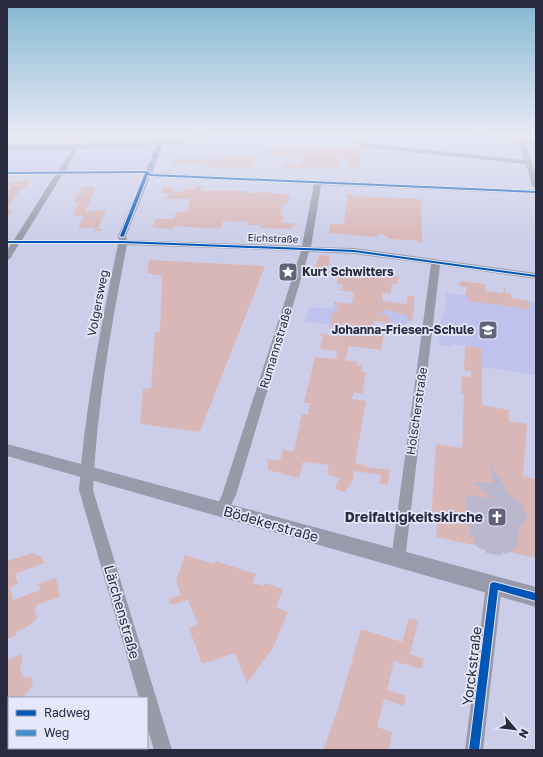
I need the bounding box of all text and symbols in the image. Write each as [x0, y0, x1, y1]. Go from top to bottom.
street label: Eichstraße [247, 231, 299, 245]
place icon: Kurt Schwitters [277, 261, 299, 283]
place label: Kurt Schwitters [302, 264, 394, 279]
street label: Volgersweg [84, 268, 111, 337]
street label: Rumannstraße [256, 306, 295, 390]
school or university icon: Johanna-Friesen-Schule [477, 319, 499, 341]
place label: Johanna-Friesen-Schule [332, 322, 474, 337]
street label: Holscherstraße [403, 366, 430, 456]
street label: Bödekerstraße [222, 502, 321, 545]
church icon: Dreifaltigkeitskirche [486, 506, 508, 528]
place label: Dreifaltigkeitskirche [345, 508, 483, 525]
street label: Lärchenstraße [101, 563, 144, 661]
street label: Yorckstraße [458, 625, 485, 706]
legend [8, 697, 148, 749]
text: Radweg [44, 705, 90, 720]
north arrow [495, 709, 535, 749]
text: Weg [44, 725, 69, 740]
text: N [517, 727, 532, 741]

